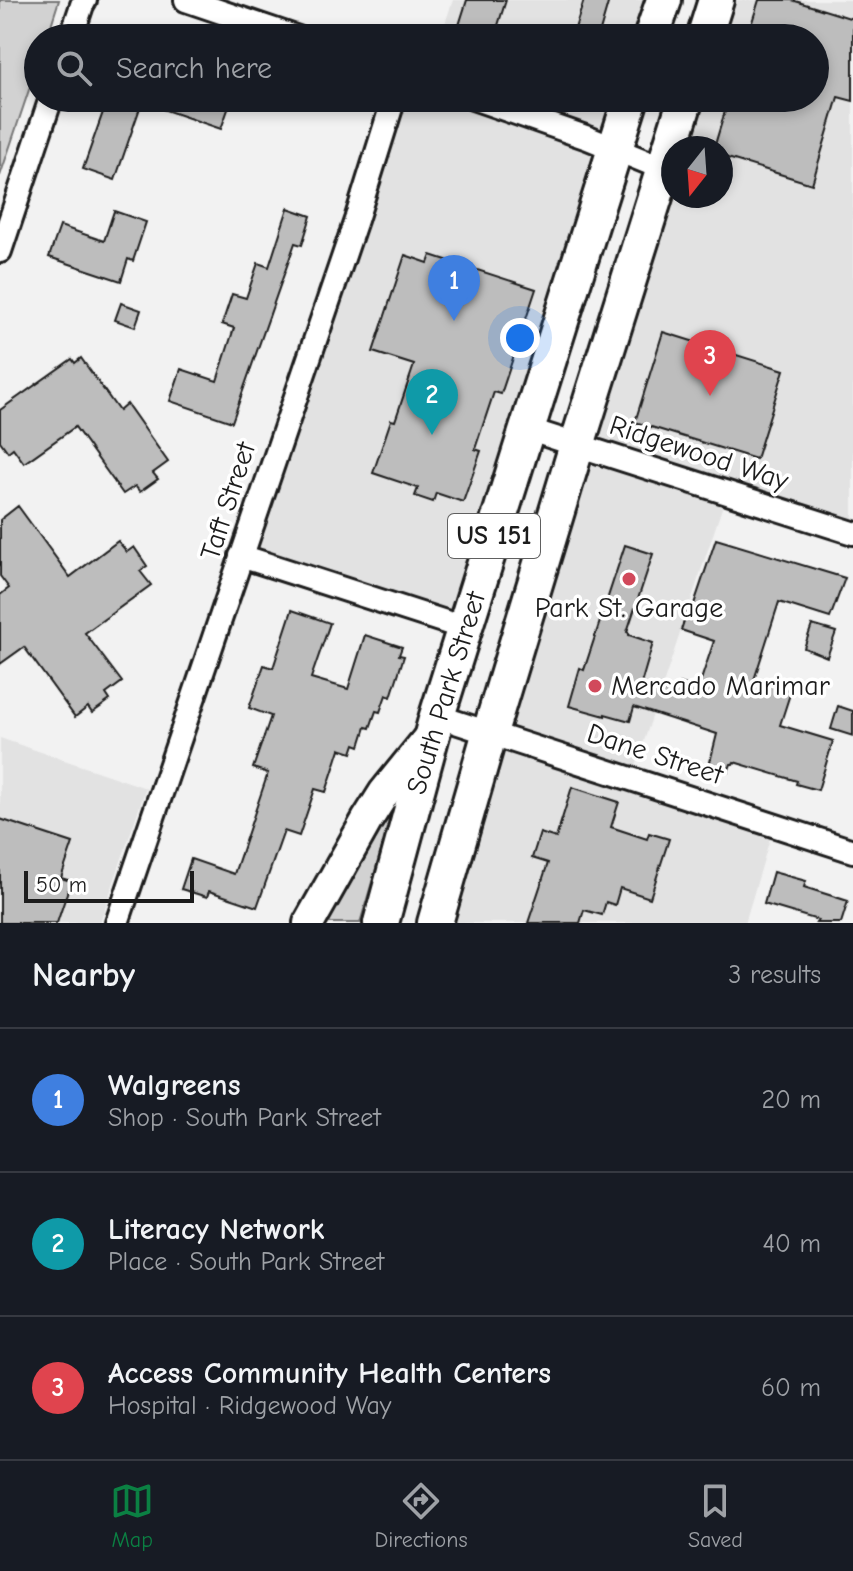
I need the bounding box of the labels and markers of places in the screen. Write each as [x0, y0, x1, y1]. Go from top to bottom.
pin: 1 [428, 255, 480, 321]
pin: 3 [684, 330, 736, 396]
pin: 2 [406, 369, 458, 435]
marker: Park St. Garage [620, 570, 638, 588]
place label: Park St. Garage [535, 592, 723, 624]
place label: Mercado Marimar [611, 670, 830, 702]
marker: Mercado Marimar [586, 677, 604, 695]

